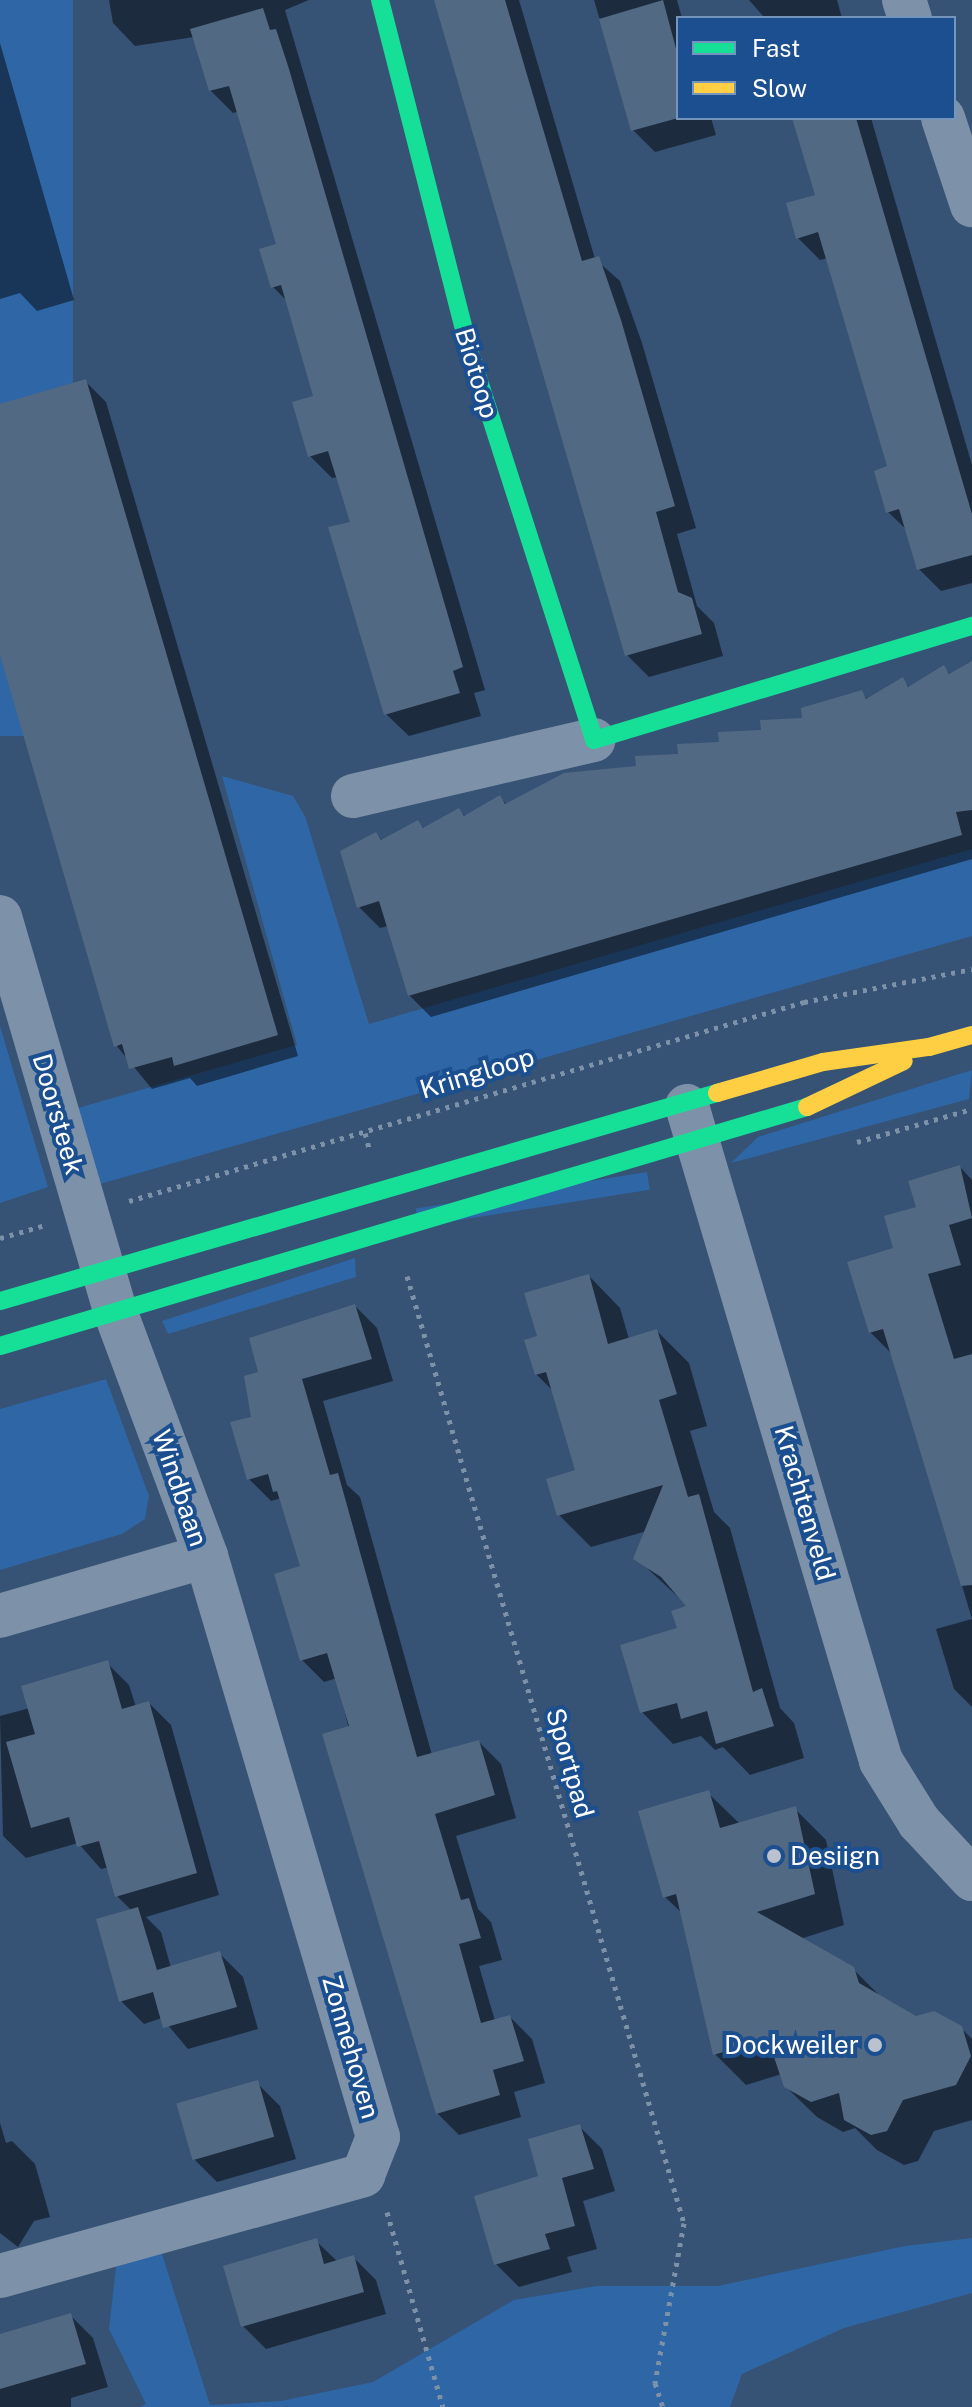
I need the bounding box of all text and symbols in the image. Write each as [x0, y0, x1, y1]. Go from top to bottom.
legend [676, 16, 956, 120]
text: Fast [752, 34, 800, 62]
text: Slow [752, 74, 807, 102]
street label: Biotoop [449, 324, 505, 422]
street label: Kringloop [416, 1041, 538, 1105]
street label: Doorsteek [26, 1050, 90, 1178]
street label: Krachtenveld [768, 1422, 842, 1584]
street label: Windbaan [146, 1426, 214, 1550]
street label: Sportpad [539, 1705, 601, 1821]
place label: Desiign [790, 1840, 880, 1872]
marker: Desiign [765, 1847, 783, 1865]
street label: Zonnehoven [316, 1972, 386, 2122]
place label: Dockweiler [724, 2029, 859, 2061]
marker: Dockweiler [866, 2036, 884, 2054]

